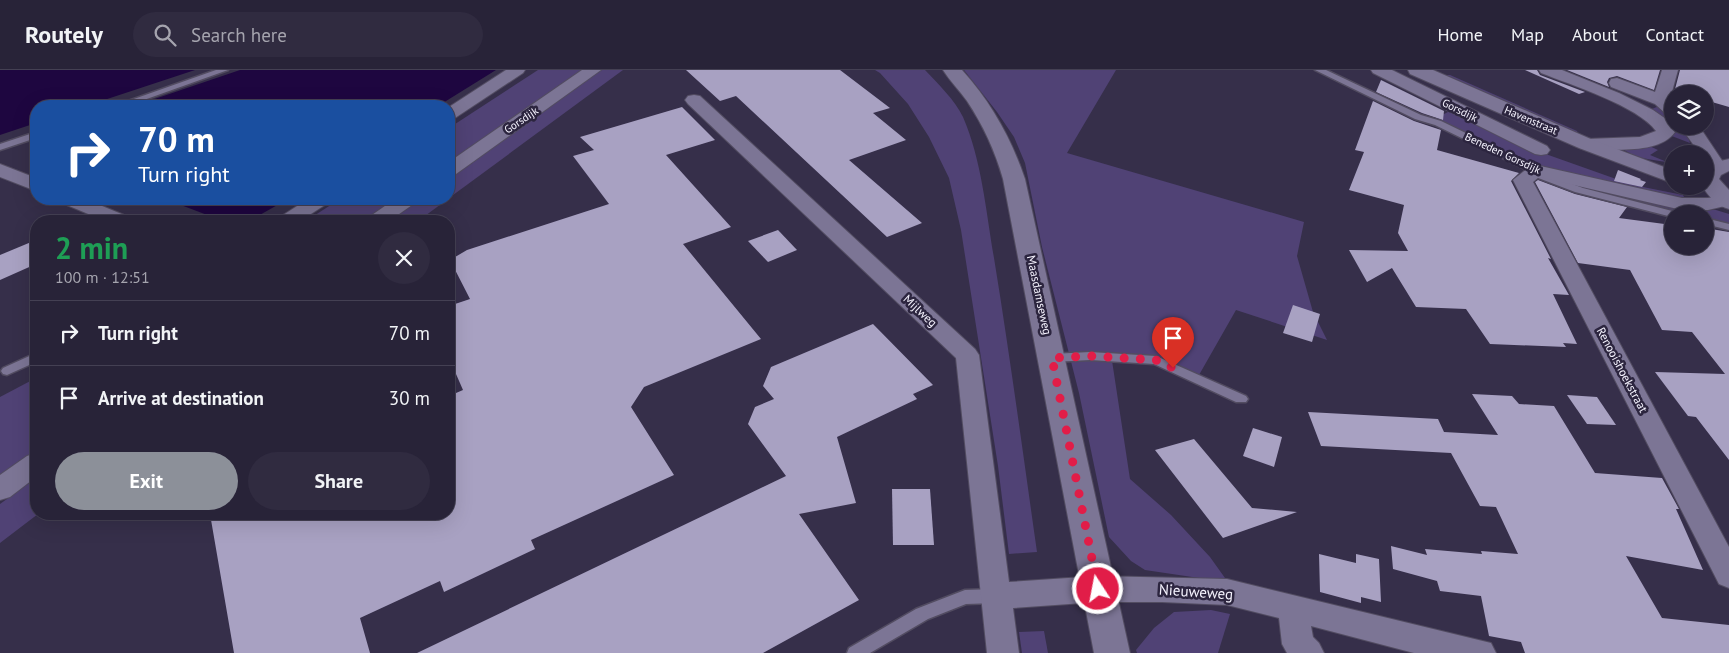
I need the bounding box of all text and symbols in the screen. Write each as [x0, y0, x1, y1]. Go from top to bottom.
search box [133, 12, 483, 57]
text: Routely [25, 19, 103, 50]
icon: search [151, 21, 179, 49]
text: Search here [191, 23, 287, 47]
text: Home [1437, 23, 1483, 46]
text: Map [1511, 23, 1544, 46]
text: About [1572, 23, 1618, 46]
text: Contact [1646, 23, 1704, 46]
map controls [1664, 85, 1714, 255]
button: layers [1664, 85, 1714, 135]
street label: Gorsdijk [1440, 95, 1481, 125]
street label: Gorsdijk [501, 103, 541, 136]
street label: Havenstraat [1502, 103, 1560, 138]
text: 70 m [138, 116, 215, 162]
icon: right [55, 120, 120, 185]
street label: Beneden Gorsdijk [1463, 129, 1544, 177]
button: + [1664, 145, 1714, 195]
text: Turn right [138, 160, 230, 188]
button: − [1664, 205, 1714, 255]
text: 2 min [55, 228, 128, 267]
button: close [378, 232, 430, 284]
street label: Maasdamseweg [1024, 254, 1055, 336]
text: 100 m · 12:51 [55, 267, 150, 287]
street label: Mijlweg [900, 291, 940, 330]
pin [1152, 317, 1194, 368]
icon: right [55, 319, 83, 347]
text: Turn right [98, 321, 178, 345]
text: 70 m [389, 321, 430, 345]
icon: arrive [1159, 324, 1187, 352]
street label: Renooishoekstraat [1594, 325, 1651, 415]
icon: arrive [55, 384, 83, 412]
text: Arrive at destination [98, 386, 264, 410]
text: 30 m [389, 386, 430, 410]
button: Exit [55, 452, 238, 510]
button: Share [248, 452, 430, 510]
position arrow [1071, 562, 1123, 614]
street label: Nieuweweg [1158, 579, 1234, 604]

